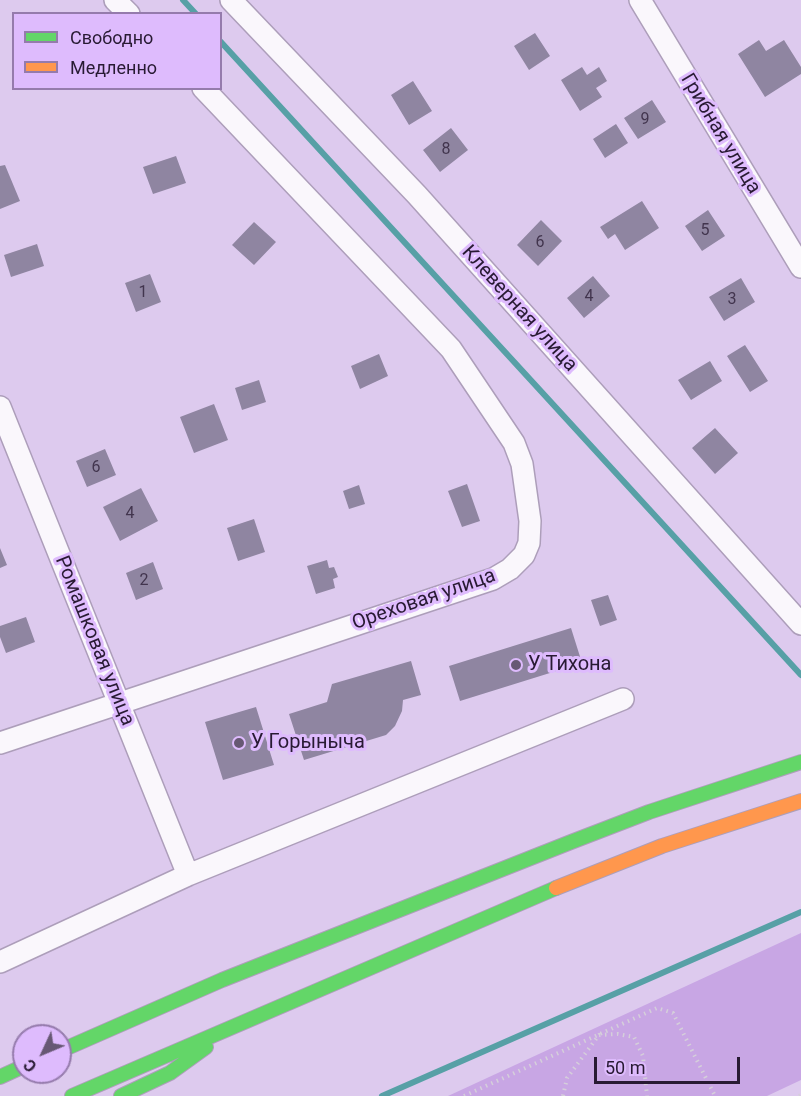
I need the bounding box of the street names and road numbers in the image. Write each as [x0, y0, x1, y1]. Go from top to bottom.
street label: Грибная улица [675, 70, 765, 198]
street label: Клеверная улица [456, 241, 582, 377]
street label: Ромашковая улица [49, 553, 139, 729]
street label: Ореховая улица [349, 564, 499, 636]

